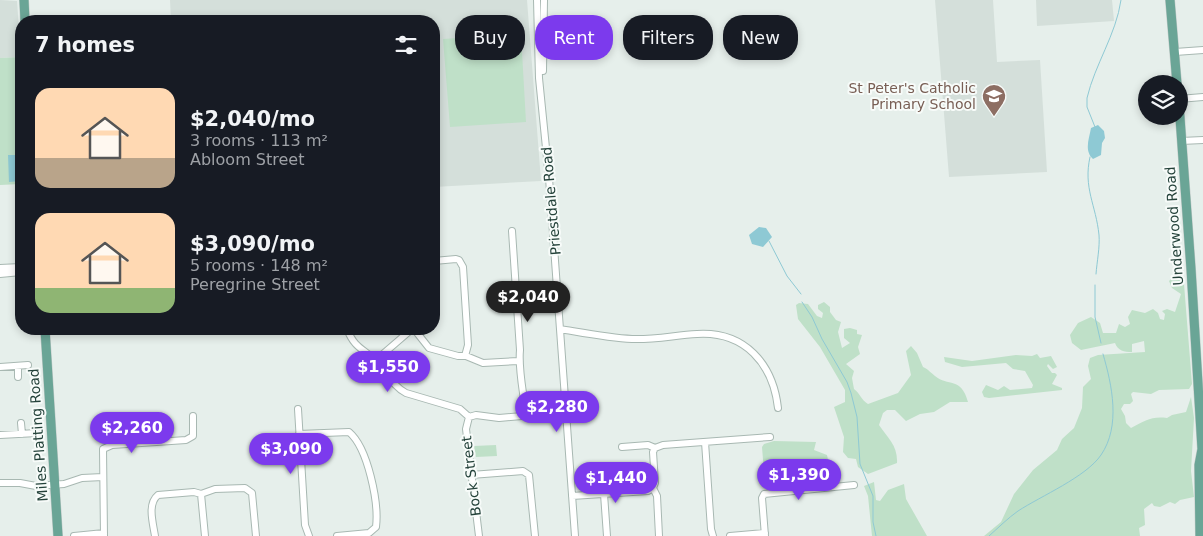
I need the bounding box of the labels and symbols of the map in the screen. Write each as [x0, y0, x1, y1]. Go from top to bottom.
place label: St Peter's Catholic Primary School [848, 80, 976, 112]
school or university icon: St Peter's Catholic Primary School [981, 83, 1007, 117]
street label: Priestdale Road [538, 146, 564, 256]
street label: Underwood Road [1162, 166, 1186, 286]
pin: $2,040 [487, 280, 569, 323]
pin: $1,550 [347, 350, 429, 393]
street label: Miles Platting Road [25, 368, 51, 502]
pin: $2,280 [516, 390, 598, 433]
pin: $2,260 [91, 412, 173, 454]
pin: $3,090 [250, 432, 332, 475]
street label: Bock Street [458, 434, 484, 517]
pin: $1,390 [758, 458, 840, 501]
pin: $1,440 [575, 462, 657, 504]

